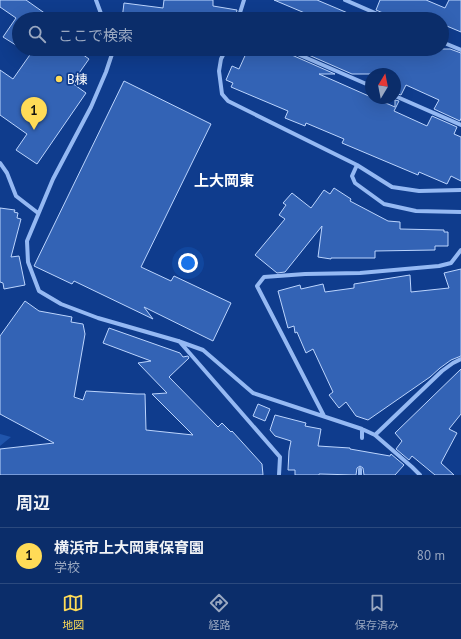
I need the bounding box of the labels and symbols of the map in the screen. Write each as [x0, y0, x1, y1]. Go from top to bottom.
north arrow [365, 68, 401, 104]
place label: B棟 [67, 71, 88, 88]
marker: B棟 [54, 74, 64, 84]
pin: 1 [21, 97, 47, 130]
district label: 上大岡東 [194, 171, 254, 190]
your location [178, 253, 198, 273]

